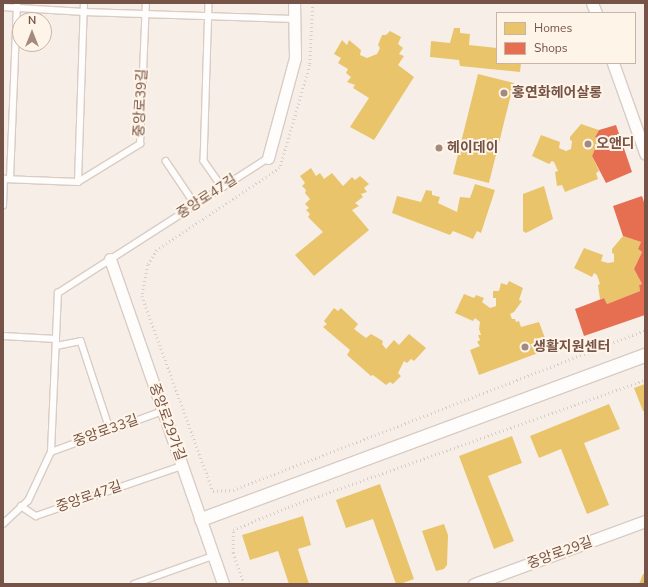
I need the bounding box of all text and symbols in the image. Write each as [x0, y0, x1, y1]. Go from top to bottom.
north arrow [12, 12, 52, 52]
legend [496, 12, 636, 64]
text: N [28, 13, 36, 28]
text: Homes [534, 20, 572, 36]
text: Shops [534, 40, 568, 56]
street label: 중앙로39길 [131, 68, 151, 138]
place label: 홍연화헤어살롱 [512, 85, 602, 101]
marker: 홍연화헤어살롱 [499, 88, 509, 98]
place label: 오앤디 [596, 136, 635, 152]
marker: 오앤디 [583, 139, 593, 149]
place label: 헤이데이 [447, 140, 499, 156]
marker: 헤이데이 [434, 143, 444, 153]
street label: 중앙로47길 [174, 171, 240, 223]
place label: 생활지원센터 [533, 339, 610, 355]
marker: 생활지원센터 [520, 342, 530, 352]
street label: 중앙로29가길 [145, 381, 189, 463]
street label: 중앙로33길 [71, 411, 141, 451]
street label: 중앙로47길 [54, 478, 124, 516]
street label: 중앙로29길 [525, 533, 595, 573]

